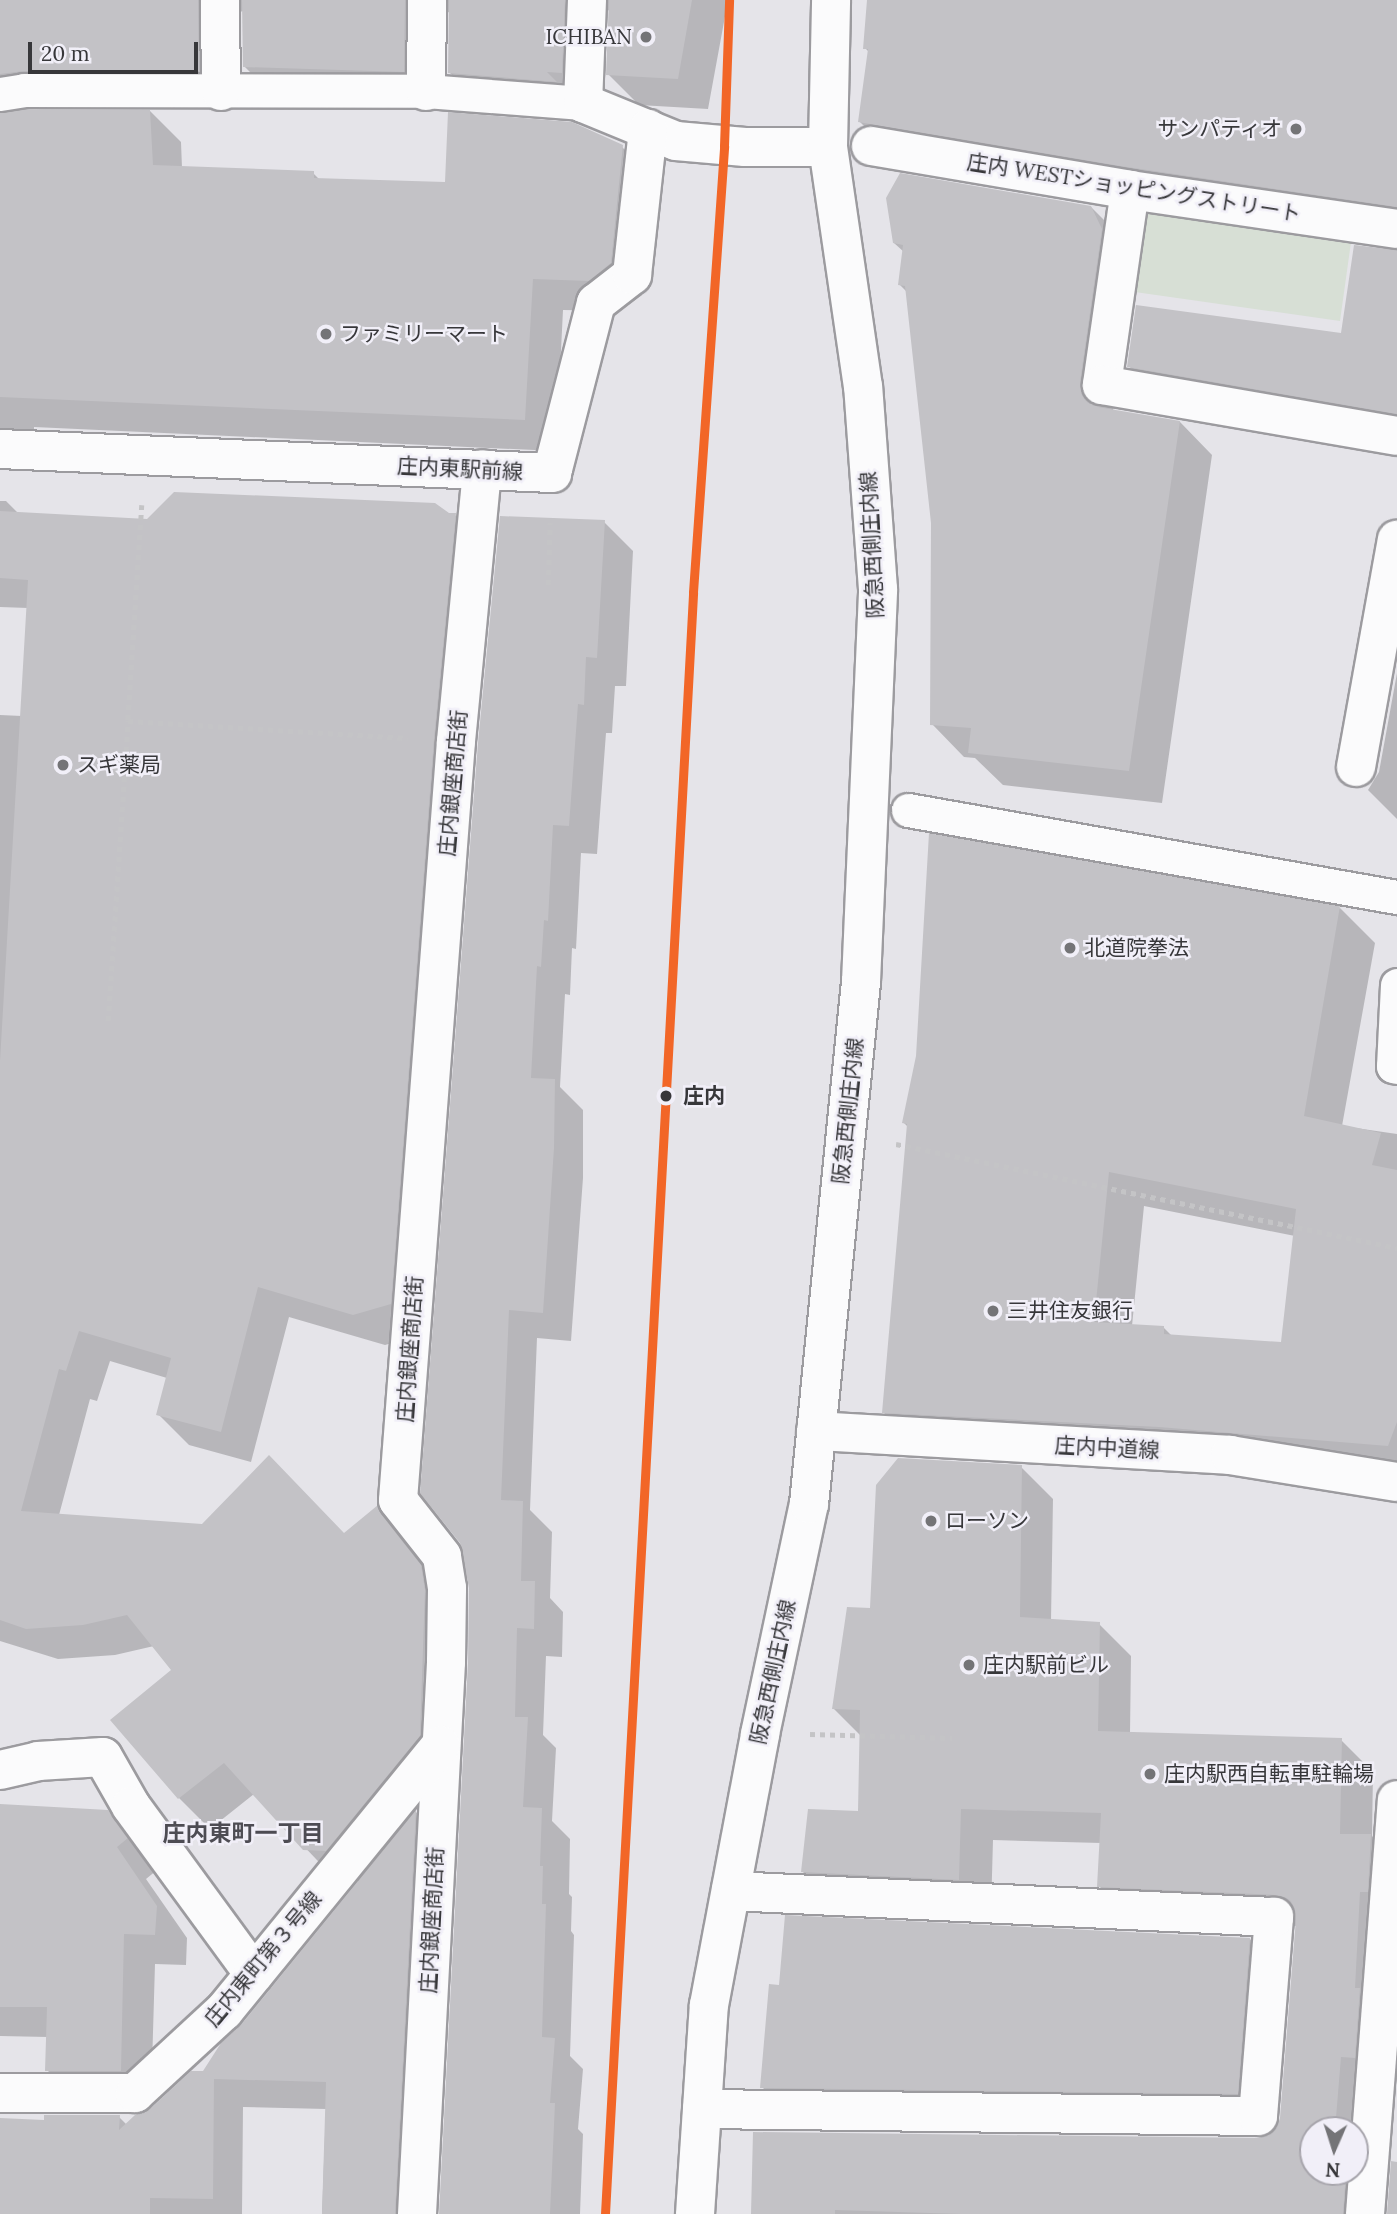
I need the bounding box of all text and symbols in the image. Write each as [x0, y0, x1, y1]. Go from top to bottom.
place label: ICHIBAN [545, 24, 632, 50]
scale bar [32, 28, 201, 72]
marker: ICHIBAN [638, 29, 654, 45]
text: 20 m [41, 40, 90, 67]
place label: サンパティオ [1156, 116, 1282, 142]
marker: サンパティオ [1288, 121, 1304, 137]
street label: 庄内 WESTショッピングストリート [965, 149, 1303, 227]
place label: ファミリーマート [340, 321, 508, 347]
marker: ファミリーマート [318, 326, 334, 342]
street label: 庄内東駅前線 [396, 453, 524, 485]
street label: 阪急西側庄内線 [856, 471, 888, 619]
street label: 庄内銀座商店街 [434, 709, 472, 857]
place label: スギ薬局 [77, 752, 161, 778]
marker: スギ薬局 [55, 757, 71, 773]
place label: 北道院拳法 [1084, 935, 1189, 961]
marker: 北道院拳法 [1062, 940, 1078, 956]
street label: 阪急西側庄内線 [828, 1037, 868, 1185]
place label: 庄内 [683, 1083, 725, 1109]
marker: 庄内 [655, 1085, 677, 1107]
street label: 庄内銀座商店街 [392, 1275, 428, 1423]
place label: 三井住友銀行 [1007, 1298, 1133, 1324]
marker: 三井住友銀行 [985, 1303, 1001, 1319]
street label: 庄内中道線 [1054, 1433, 1160, 1463]
place label: ローソン [945, 1508, 1029, 1534]
marker: ローソン [923, 1513, 939, 1529]
street label: 阪急西側庄内線 [745, 1597, 801, 1747]
place label: 庄内駅前ビル [983, 1652, 1109, 1678]
marker: 庄内駅前ビル [961, 1657, 977, 1673]
place label: 庄内駅西自転車駐輪場 [1164, 1761, 1374, 1787]
marker: 庄内駅西自転車駐輪場 [1142, 1766, 1158, 1782]
district label: 庄内東町一丁目 [163, 1819, 323, 1847]
street label: 庄内銀座商店街 [416, 1846, 448, 1994]
street label: 庄内東町第３号線 [199, 1887, 327, 2031]
north arrow [1299, 2116, 1369, 2186]
text: N [1325, 2158, 1341, 2182]

